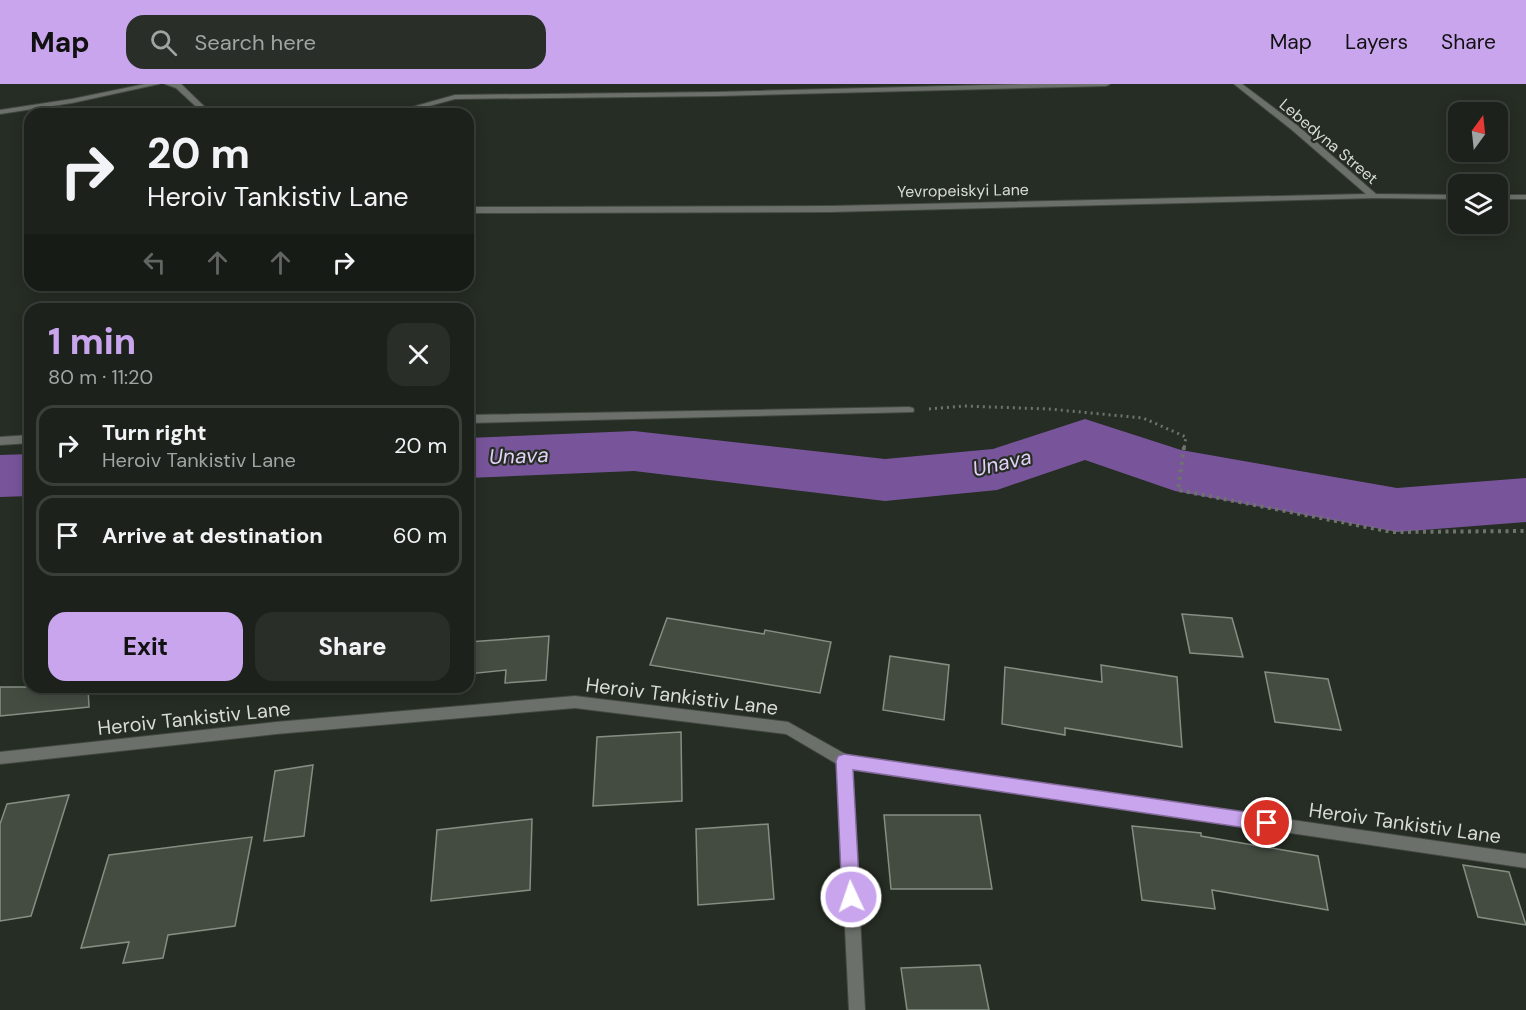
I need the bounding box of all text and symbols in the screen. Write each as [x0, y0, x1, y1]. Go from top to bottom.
search box [126, 15, 546, 69]
text: Map [30, 24, 90, 61]
icon: search [147, 26, 180, 59]
text: Search here [195, 28, 316, 57]
text: Map [1270, 28, 1312, 56]
text: Layers [1345, 28, 1408, 56]
text: Share [1441, 28, 1496, 56]
street label: Lebedyna Street [1275, 94, 1382, 189]
north arrow [1448, 102, 1508, 162]
map controls [1448, 102, 1508, 234]
text: 20 m [147, 126, 250, 181]
icon: right [48, 132, 126, 210]
button: layers [1448, 174, 1508, 234]
text: Heroiv Tankistiv Lane [147, 179, 409, 214]
street label: Yevropeiskyi Lane [897, 179, 1029, 202]
icon: left [138, 246, 171, 279]
icon: ahead [201, 246, 234, 279]
icon: ahead [264, 246, 297, 279]
icon: right [327, 246, 360, 279]
text: 1 min [48, 318, 136, 365]
button: close [387, 323, 450, 386]
text: 80 m · 11:20 [48, 364, 153, 390]
text: Turn right [102, 418, 207, 447]
icon: right [51, 429, 84, 462]
text: 20 m [394, 431, 447, 460]
water label: Unava [489, 441, 549, 471]
water label: Unava [970, 443, 1034, 483]
text: Heroiv Tankistiv Lane [102, 447, 296, 473]
icon: arrive [51, 519, 84, 552]
text: Arrive at destination [102, 521, 323, 550]
text: 60 m [393, 521, 447, 550]
button: Exit [48, 612, 243, 681]
button: Share [255, 612, 450, 681]
street label: Heroiv Tankistiv Lane [584, 671, 780, 721]
street label: Heroiv Tankistiv Lane [96, 695, 292, 741]
pin [1241, 797, 1292, 848]
street label: Heroiv Tankistiv Lane [1307, 797, 1503, 849]
icon: arrive [1250, 806, 1283, 839]
position arrow [819, 865, 883, 929]

